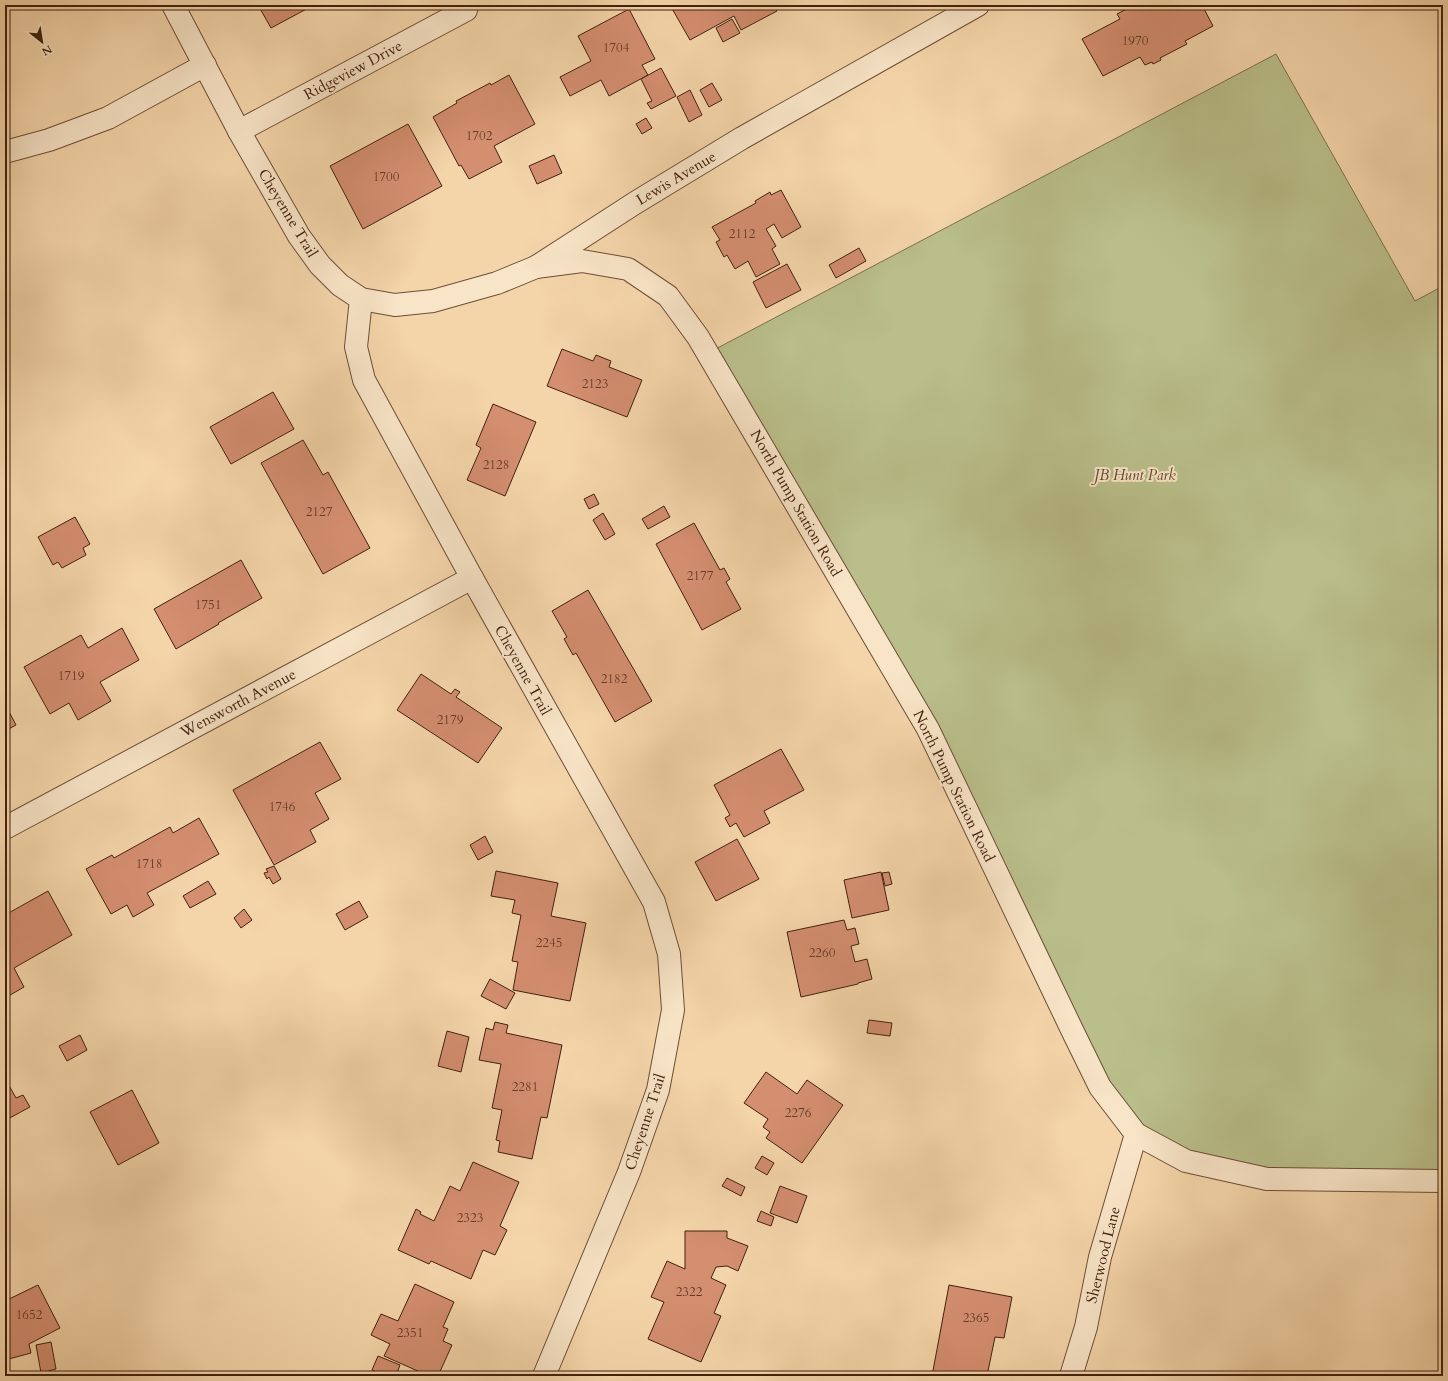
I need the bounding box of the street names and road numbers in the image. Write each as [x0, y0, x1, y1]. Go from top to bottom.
street label: Ridgeview Drive [300, 36, 406, 104]
street label: Lewis Avenue [632, 146, 720, 210]
street label: Cheyenne Trail [254, 165, 322, 261]
street label: North Pump Station Road [746, 426, 846, 580]
street label: Cheyenne Trail [490, 621, 556, 719]
street label: Wensworth Avenue [176, 664, 299, 742]
street label: North Pump Station Road [909, 707, 999, 865]
street label: Cheyenne Trail [620, 1071, 670, 1173]
street label: Sherwood Lane [1081, 1204, 1125, 1306]

